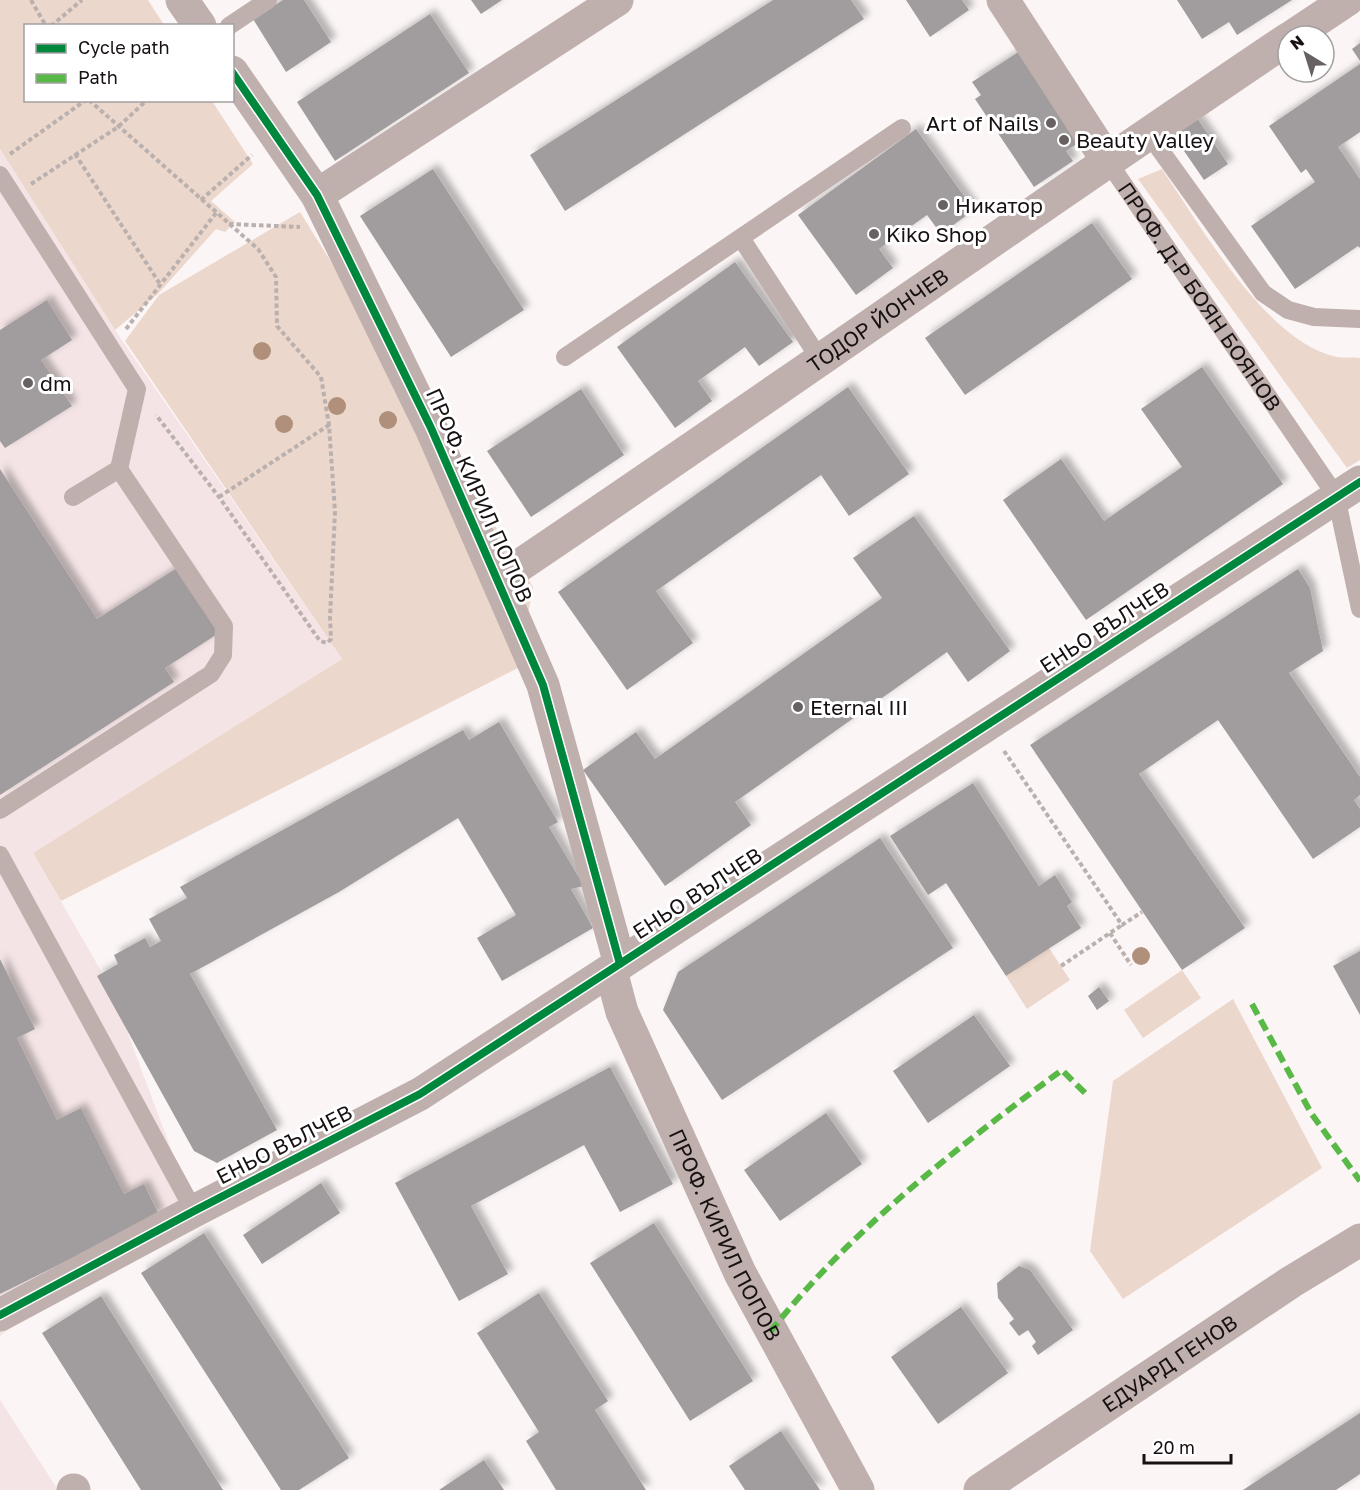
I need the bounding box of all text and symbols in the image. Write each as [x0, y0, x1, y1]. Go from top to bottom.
legend [24, 24, 234, 102]
north arrow [1276, 24, 1336, 84]
text: N [1286, 31, 1308, 54]
text: Cycle path [78, 36, 170, 58]
text: Path [78, 66, 118, 88]
place label: Art of Nails [926, 110, 1039, 136]
marker: Art of Nails [1044, 116, 1058, 130]
place label: Beauty Valley [1076, 127, 1214, 153]
marker: Beauty Valley [1057, 133, 1071, 147]
street label: ПРОФ. Д-Р БОЯН БОЯНОВ [1113, 177, 1287, 416]
place label: Никатор [955, 192, 1043, 218]
marker: Никатор [936, 198, 950, 212]
place label: Kiko Shop [886, 221, 987, 247]
marker: Kiko Shop [867, 227, 881, 241]
street label: ТОДОР ЙОНЧЕВ [802, 262, 953, 378]
place label: dm [40, 370, 72, 396]
marker: dm [21, 376, 35, 390]
street label: ПРОФ. КИРИЛ ПОПОВ [421, 384, 539, 606]
street label: ЕНЬО ВЪЛЧЕВ [1035, 576, 1173, 678]
place label: Eternal III [810, 694, 908, 720]
marker: Eternal III [791, 700, 805, 714]
street label: ЕНЬО ВЪЛЧЕВ [628, 842, 766, 944]
street label: ЕНЬО ВЪЛЧЕВ [212, 1099, 356, 1189]
street label: ПРОФ. КИРИЛ ПОПОВ [664, 1125, 787, 1345]
street label: ЕДУАРД ГЕНОВ [1097, 1309, 1242, 1418]
scale bar [1144, 1427, 1231, 1465]
text: 20 m [1153, 1436, 1195, 1458]

